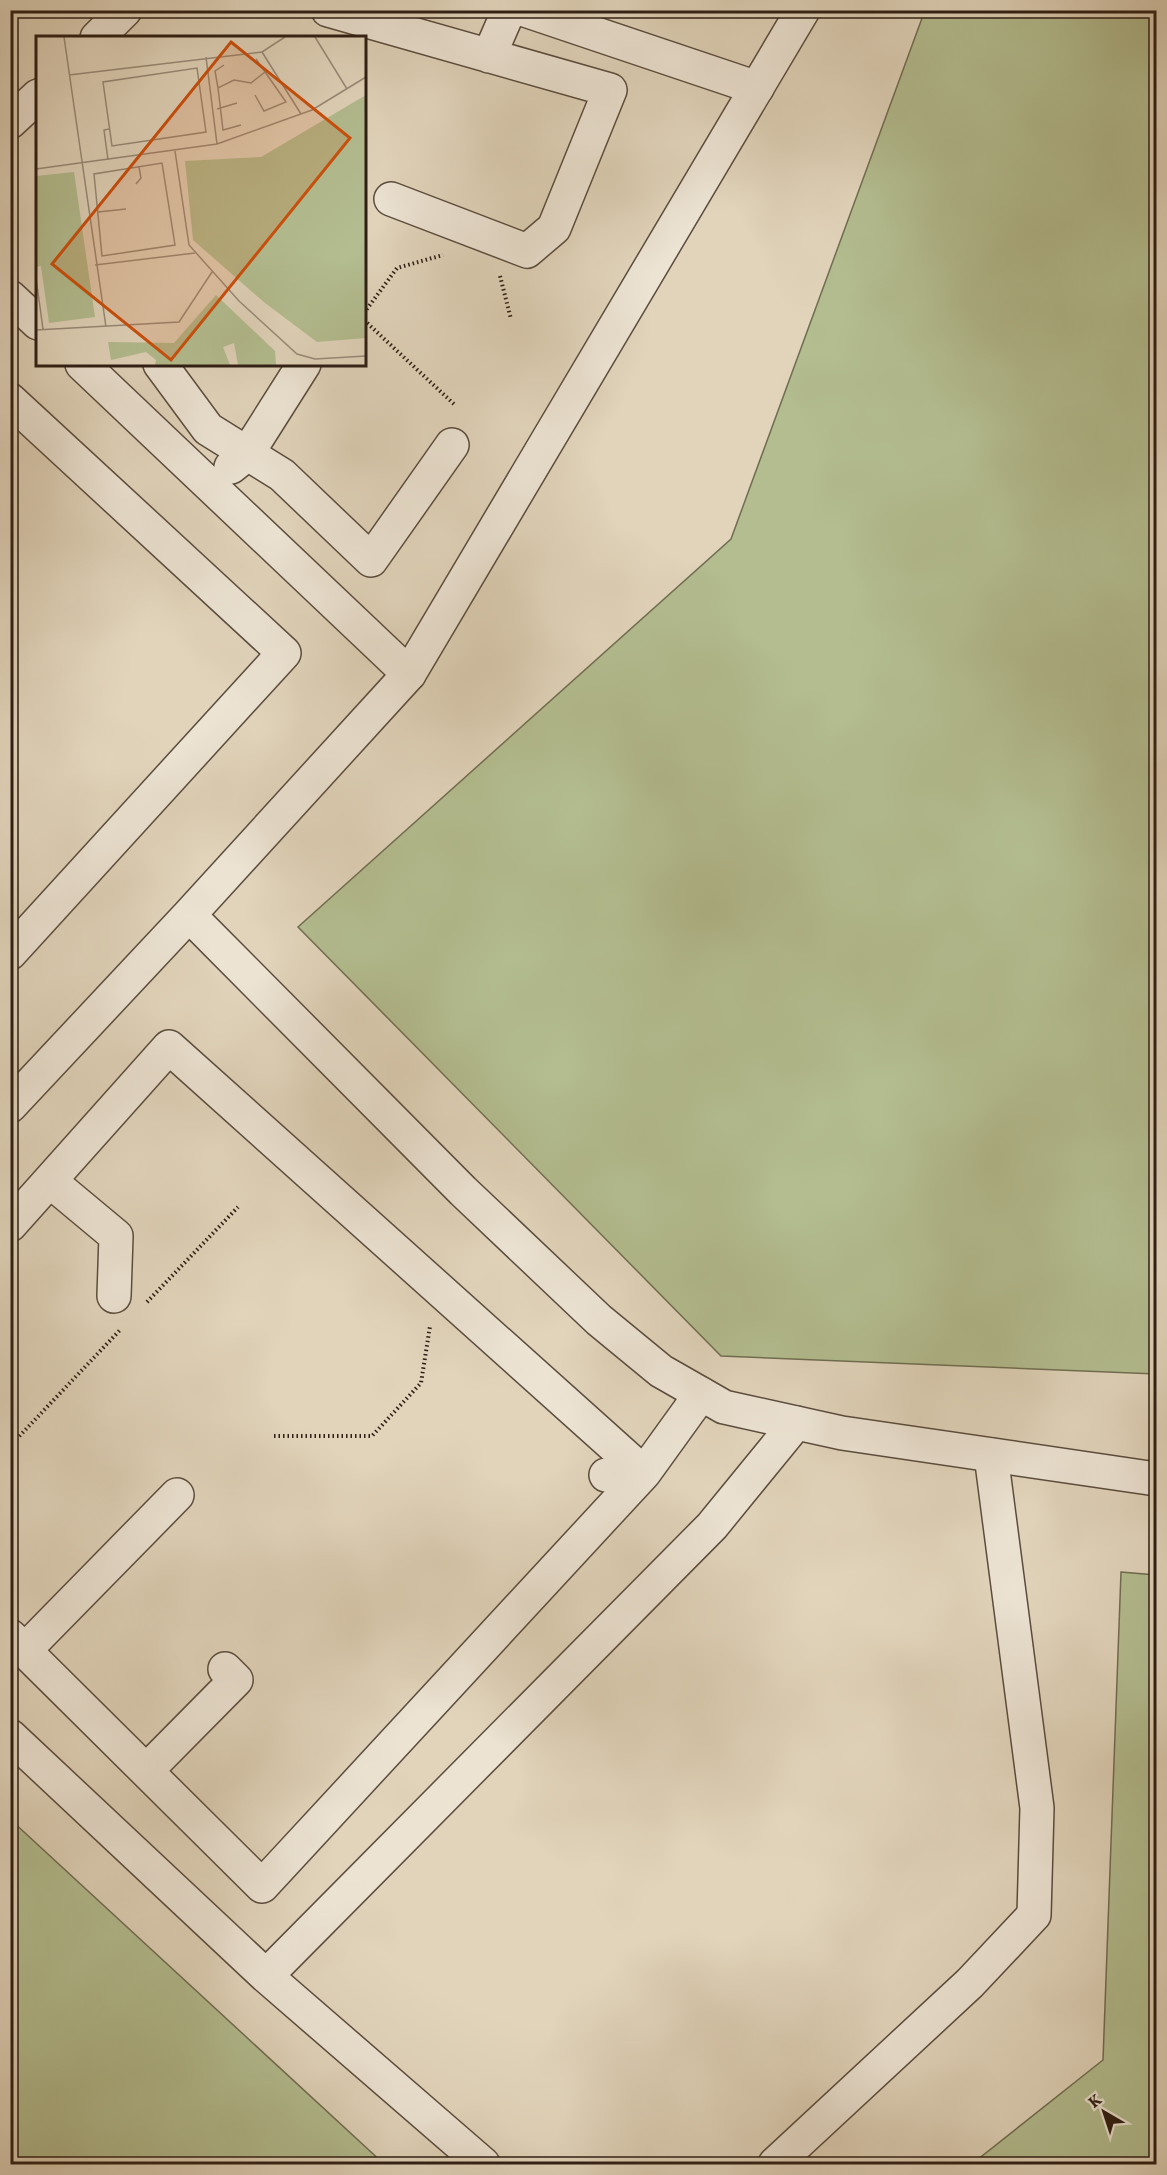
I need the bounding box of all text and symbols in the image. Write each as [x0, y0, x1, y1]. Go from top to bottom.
inset map [36, 36, 366, 366]
north arrow [1074, 2082, 1134, 2142]
text: K [1084, 2089, 1108, 2114]

